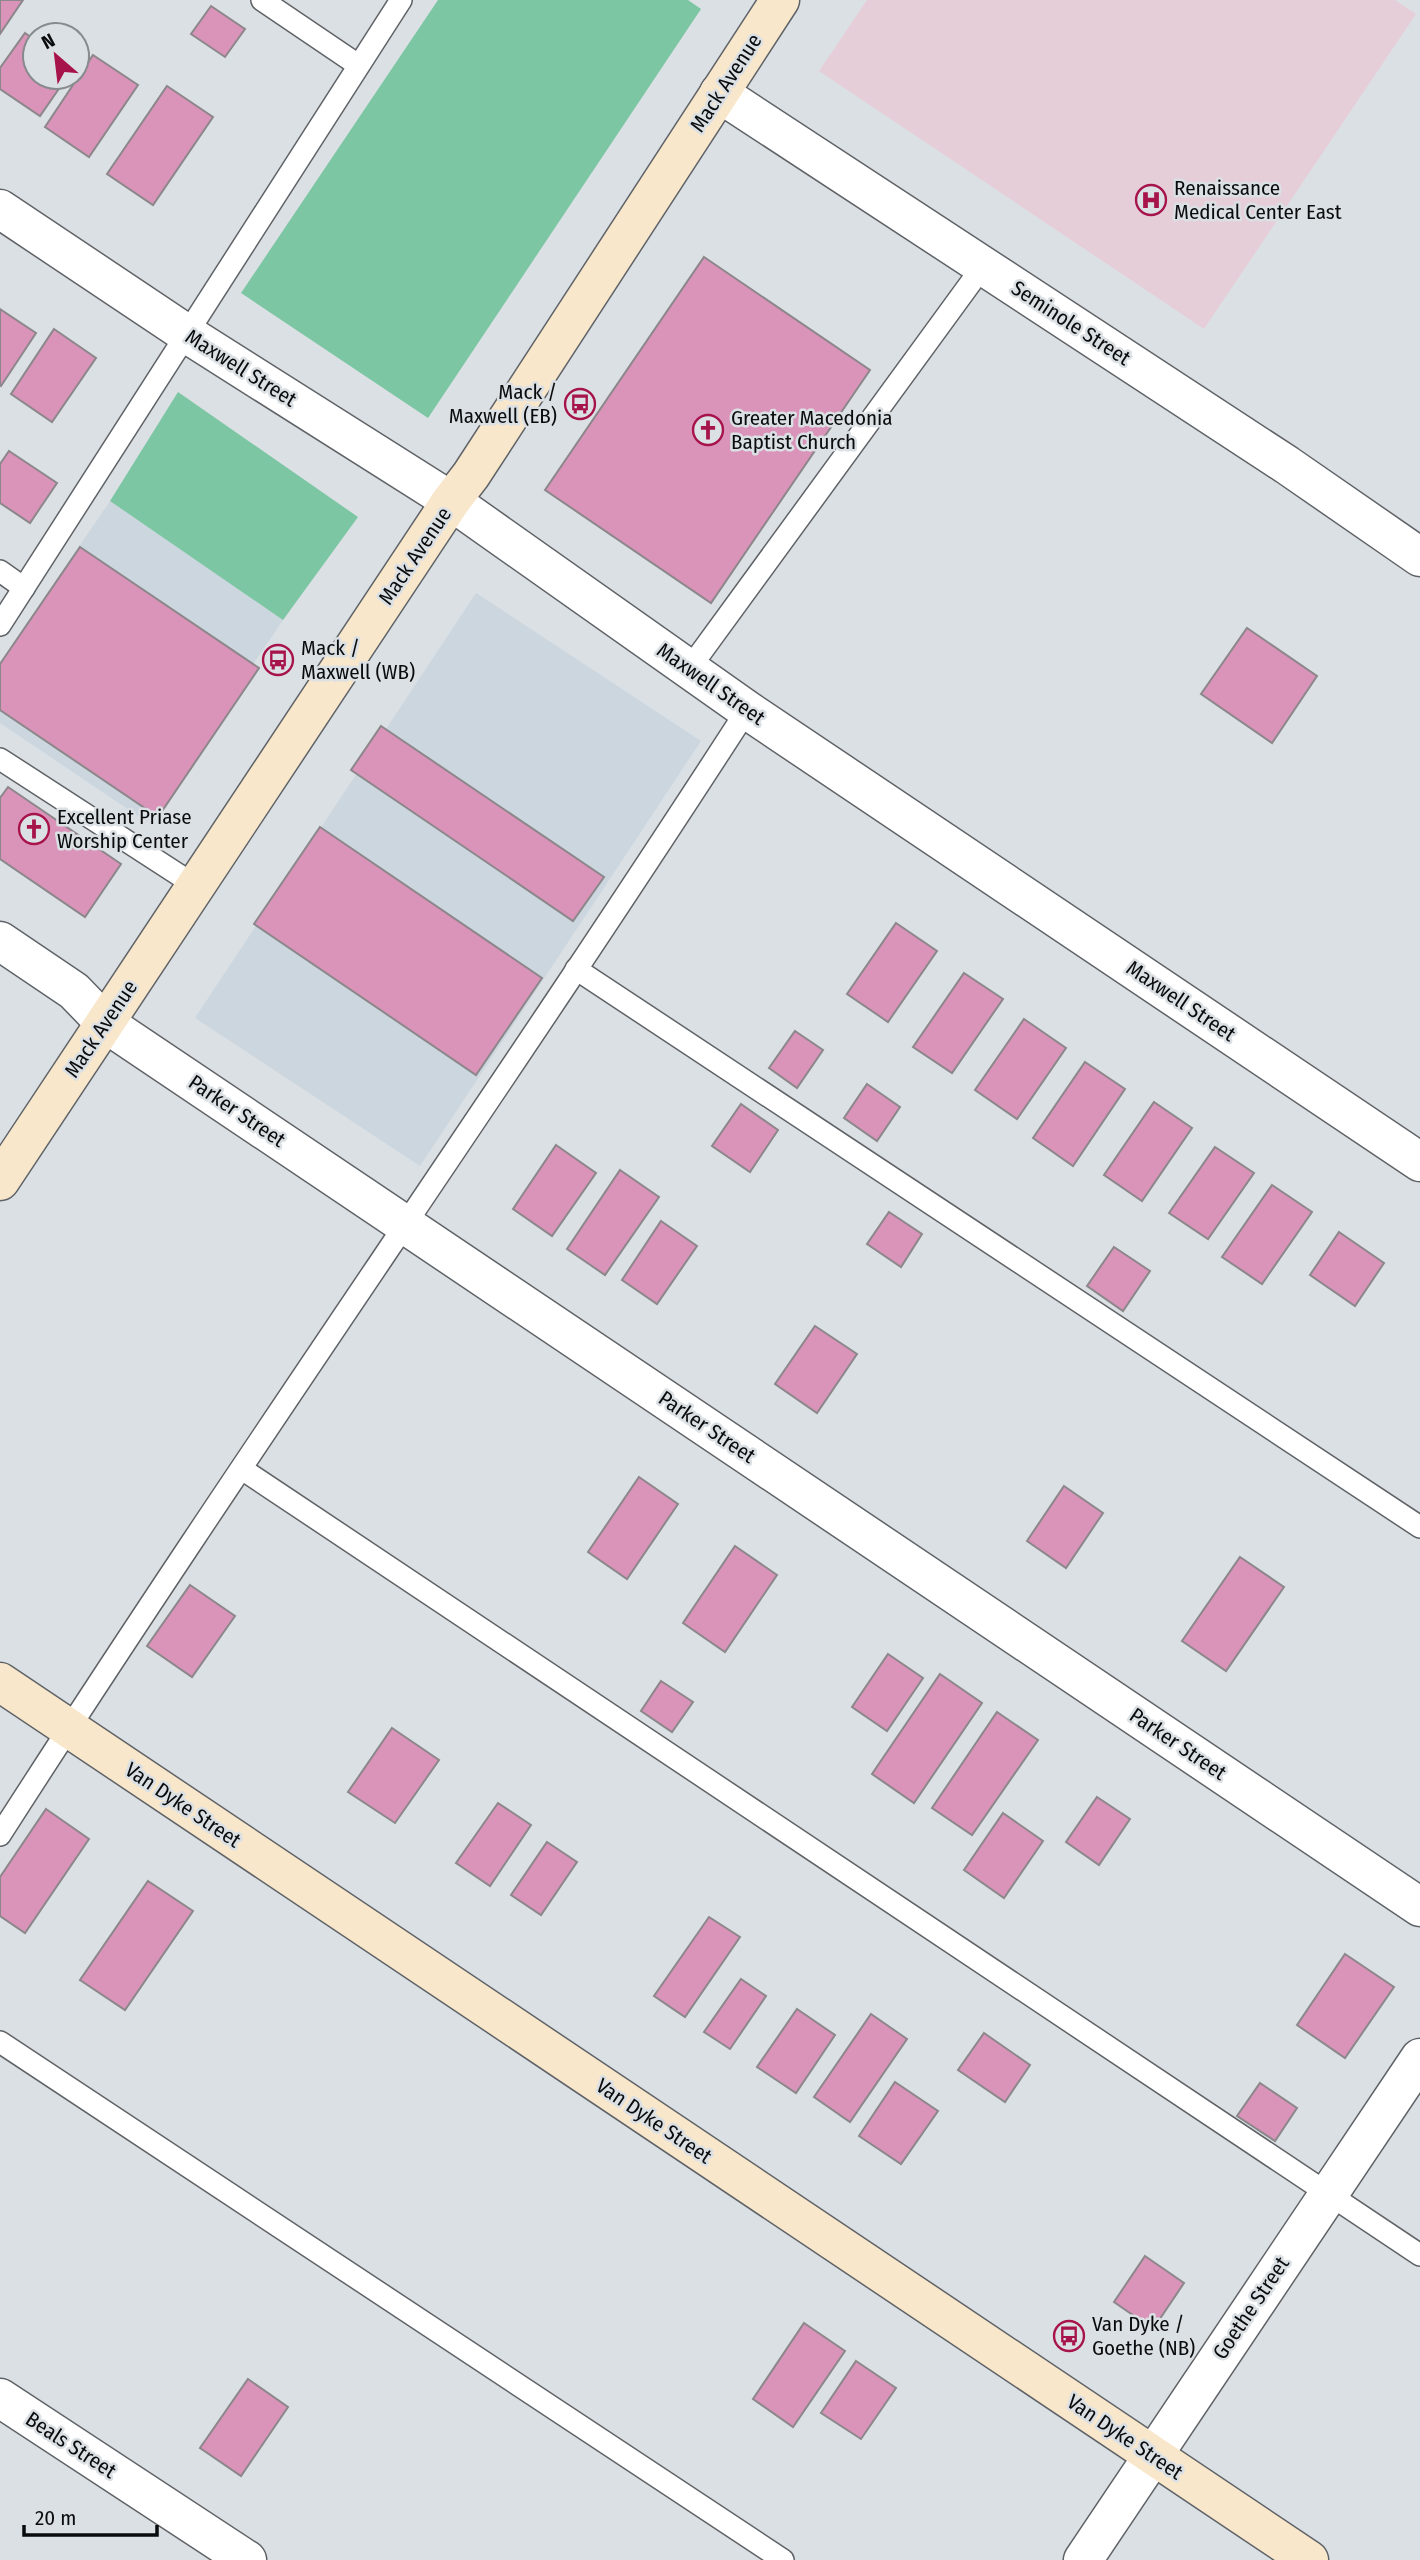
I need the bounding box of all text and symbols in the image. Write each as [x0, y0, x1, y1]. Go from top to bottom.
north arrow [21, 21, 91, 91]
text: N [38, 29, 59, 54]
street label: Mack Avenue [685, 29, 767, 137]
place label: Renaissance Medical Center East [1174, 175, 1342, 225]
hospital icon: Renaissance Medical Center East [1134, 183, 1168, 217]
street label: Seminole Street [1007, 275, 1136, 371]
street label: Maxwell Street [181, 324, 302, 413]
place label: Mack / Maxwell (EB) [449, 379, 557, 429]
bus stop icon: Mack / Maxwell (EB) [563, 387, 597, 421]
place label: Greater Macedonia Baptist Church [731, 405, 893, 455]
church icon: Greater Macedonia Baptist Church [691, 413, 725, 447]
street label: Mack Avenue [373, 502, 457, 610]
place label: Mack / Maxwell (WB) [301, 635, 415, 685]
street label: Maxwell Street [652, 637, 770, 731]
bus stop icon: Mack / Maxwell (WB) [261, 643, 295, 677]
place label: Excellent Priase Worship Center [57, 804, 192, 854]
church icon: Excellent Priase Worship Center [17, 812, 51, 846]
street label: Maxwell Street [1121, 955, 1241, 1047]
street label: Mack Avenue [59, 975, 143, 1083]
street label: Parker Street [184, 1069, 291, 1153]
street label: Parker Street [654, 1385, 761, 1469]
street label: Parker Street [1125, 1702, 1232, 1786]
street label: Van Dyke Street [120, 1757, 246, 1853]
street label: Van Dyke Street [591, 2073, 717, 2169]
street label: Goethe Street [1207, 2252, 1295, 2364]
place label: Van Dyke / Goethe (NB) [1092, 2311, 1195, 2361]
bus stop icon: Van Dyke / Goethe (NB) [1052, 2319, 1086, 2353]
street label: Van Dyke Street [1062, 2389, 1188, 2485]
street label: Beals Street [21, 2406, 121, 2484]
scale bar [24, 2494, 158, 2538]
text: 20 m [35, 2505, 76, 2531]

